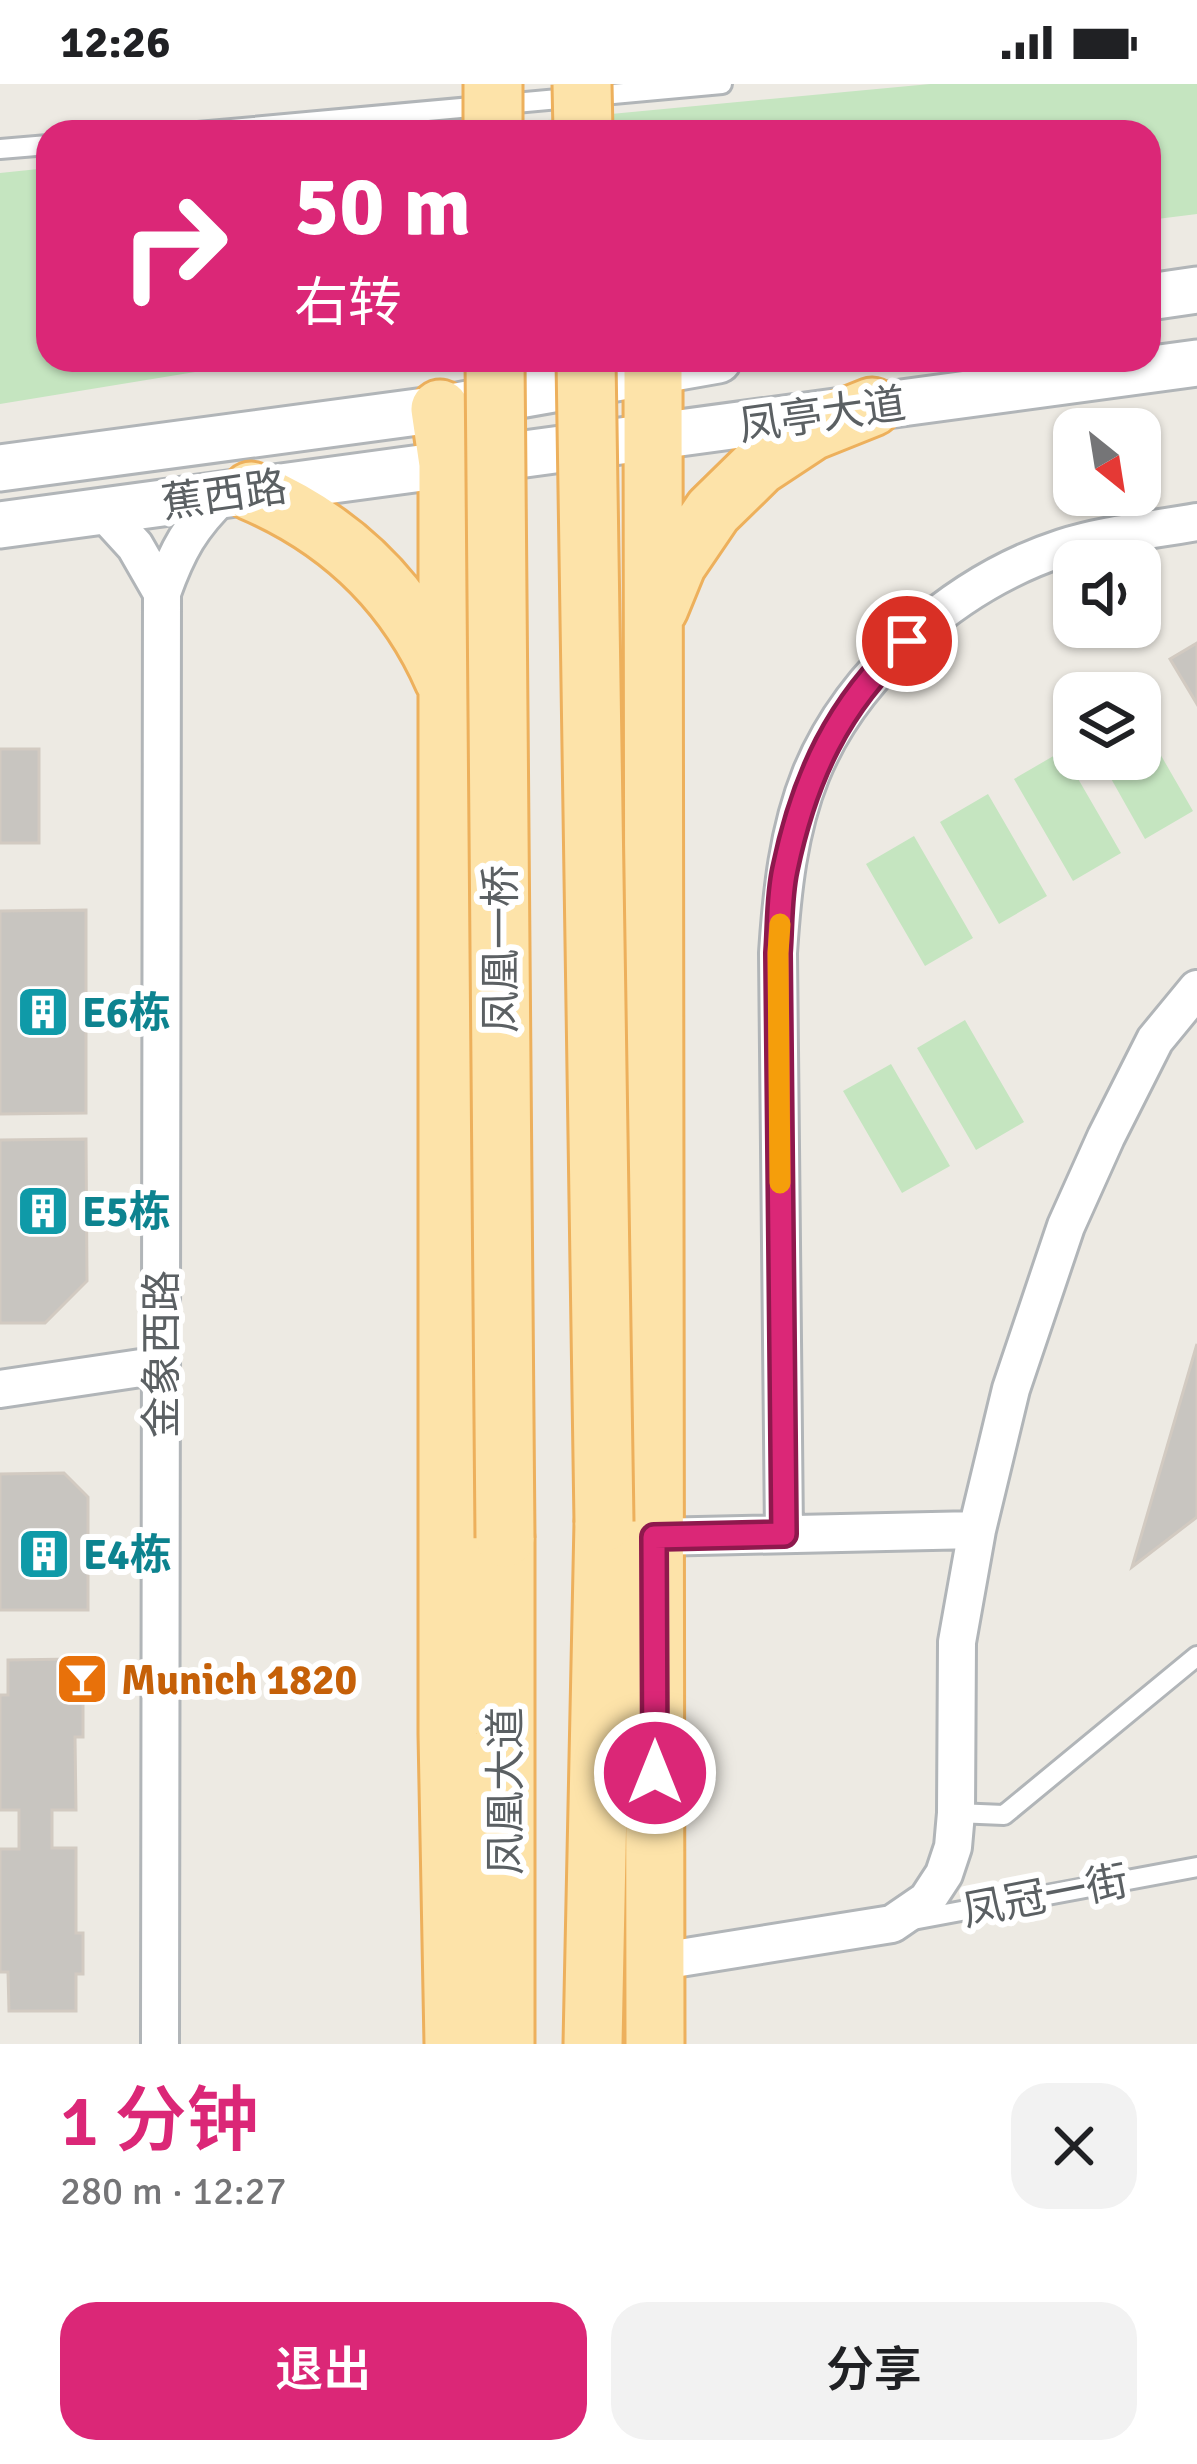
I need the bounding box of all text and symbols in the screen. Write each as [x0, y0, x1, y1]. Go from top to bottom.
text: 12:26 [60, 15, 170, 70]
text: 50 m [294, 155, 471, 259]
icon: right [96, 168, 252, 324]
text: 右转 [294, 270, 402, 337]
street label: 凤亭大道 [735, 379, 909, 452]
north arrow [1053, 408, 1161, 516]
map controls [1053, 408, 1161, 780]
street label: 蕉西路 [158, 461, 290, 530]
button: sound [1053, 540, 1161, 648]
pin [856, 590, 958, 692]
icon: arrive [874, 608, 940, 674]
button: layers [1053, 672, 1161, 780]
street label: 凤凰一桥 [476, 865, 527, 1033]
building icon: E6栋 [15, 984, 71, 1040]
place label: E6栋 [82, 988, 171, 1039]
building icon: E5栋 [15, 1183, 71, 1239]
place label: E5栋 [82, 1187, 171, 1238]
street label: 金象西路 [137, 1270, 188, 1438]
building icon: E4栋 [16, 1526, 72, 1582]
place label: E4栋 [83, 1530, 172, 1581]
bar icon: Munich 1820 [54, 1651, 110, 1707]
place label: Munich 1820 [121, 1655, 357, 1706]
street label: 凤凰大道 [481, 1707, 532, 1875]
position arrow [592, 1710, 718, 1836]
street label: 凤冠一街 [958, 1855, 1133, 1938]
text: 1 分钟 [60, 2077, 259, 2166]
button: close [1011, 2083, 1137, 2209]
text: 280 m · 12:27 [60, 2167, 287, 2215]
button: 退出 [60, 2302, 587, 2440]
button: 分享 [611, 2302, 1137, 2440]

